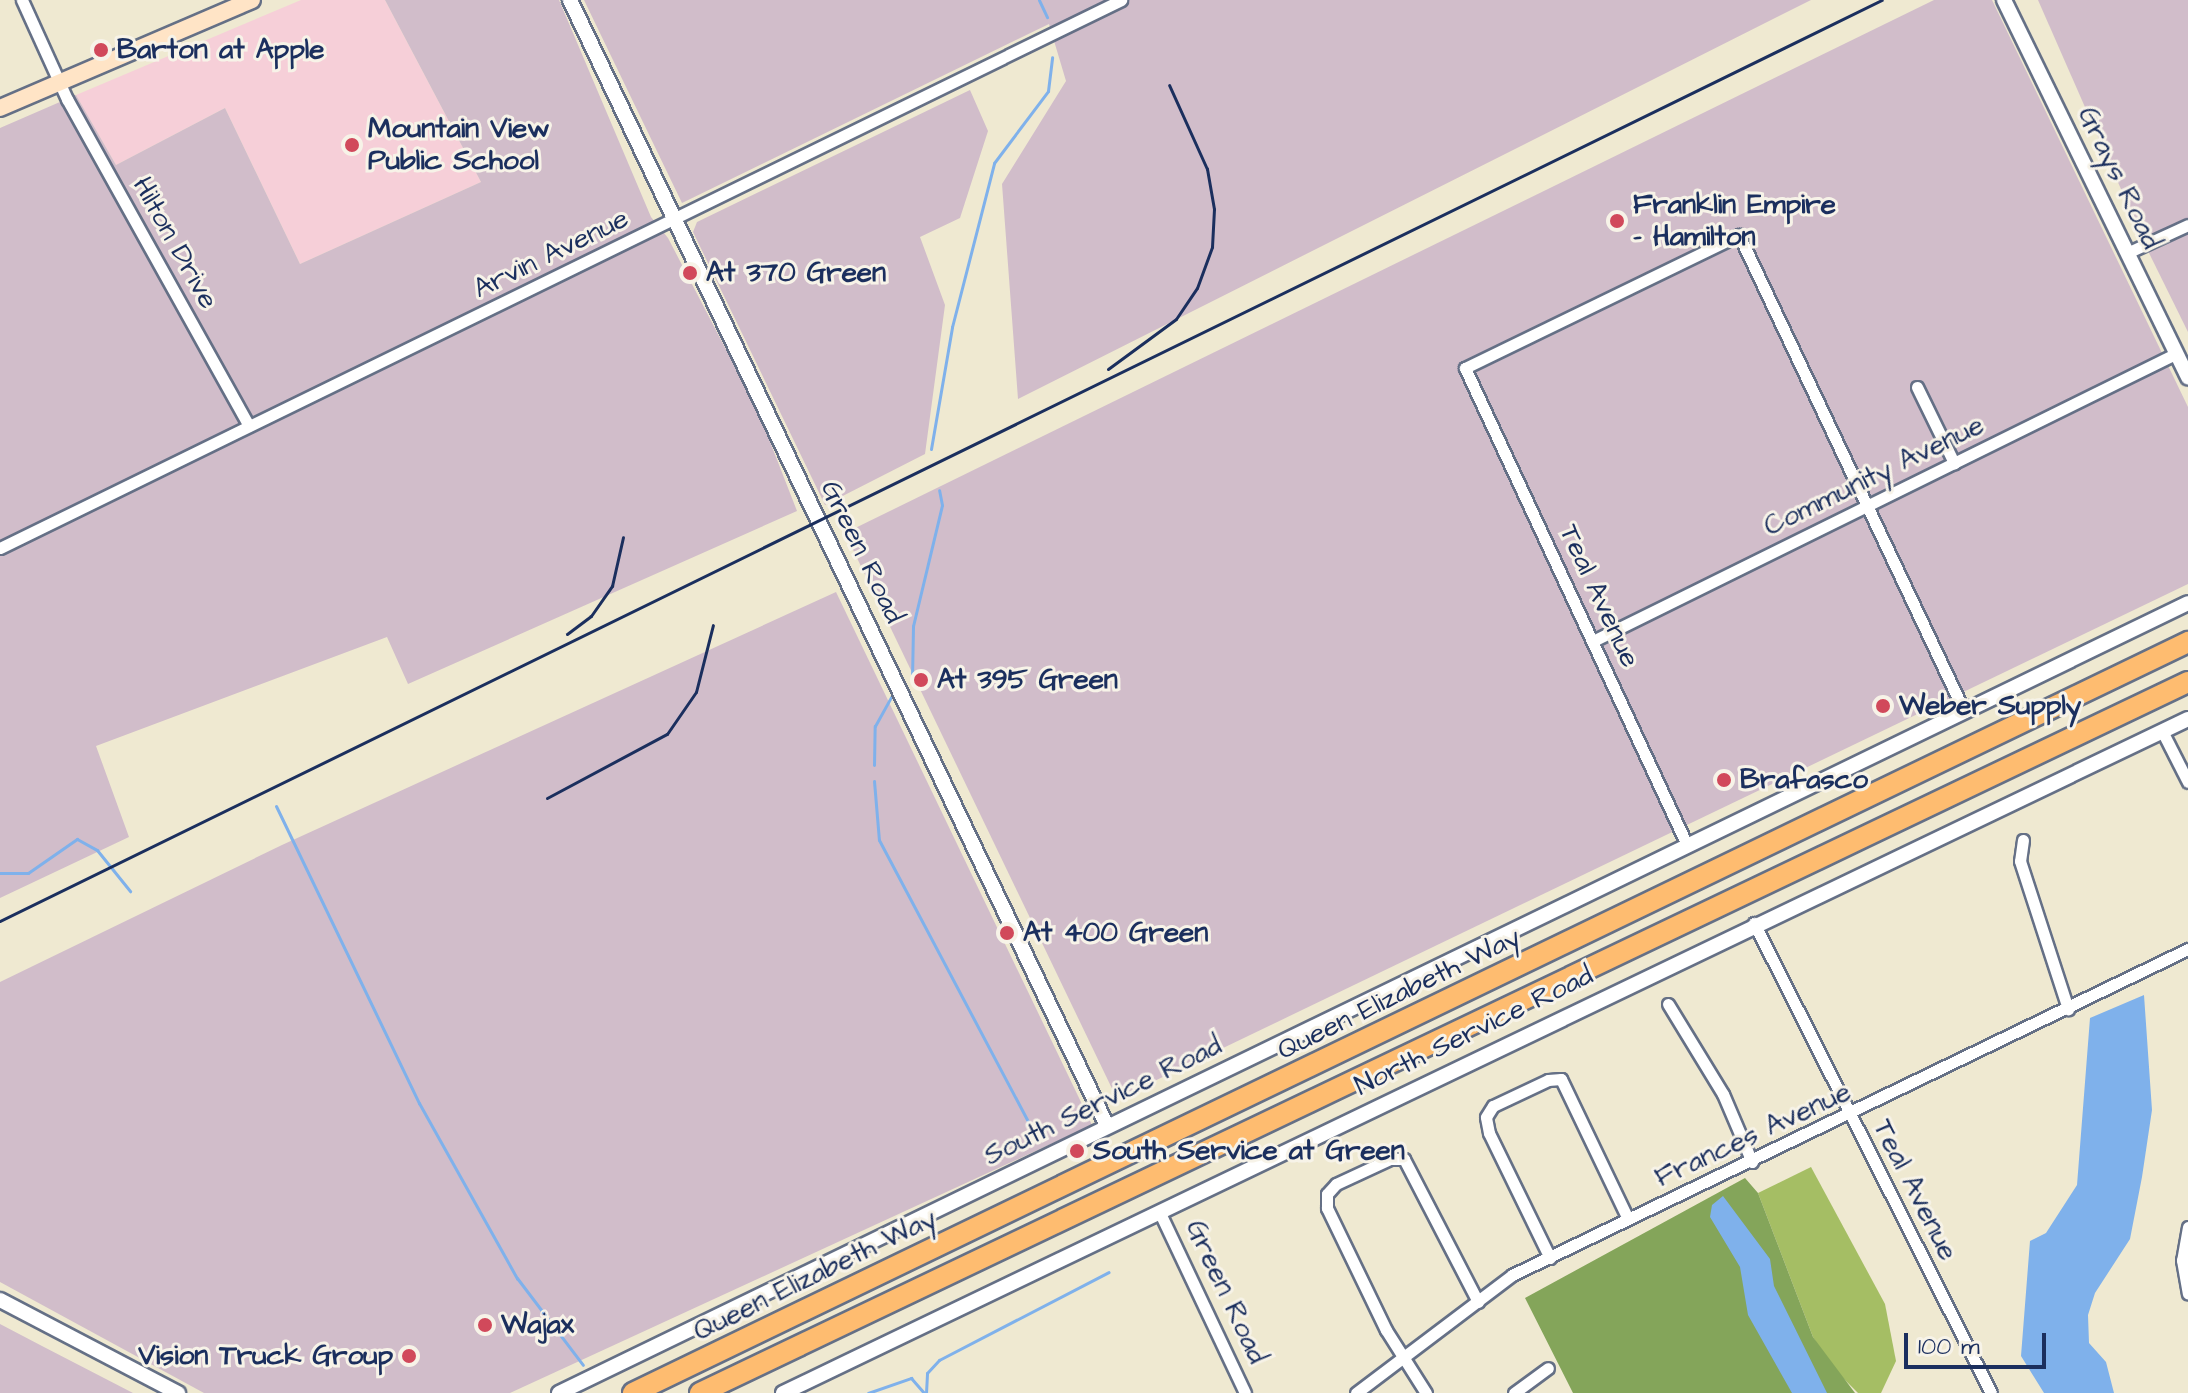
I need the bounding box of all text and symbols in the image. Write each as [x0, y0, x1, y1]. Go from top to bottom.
place label: Barton at Apple [117, 33, 324, 67]
marker: Barton at Apple [92, 41, 110, 59]
street label: Grays Road [2070, 101, 2168, 255]
place label: Mountain View Public School [368, 112, 550, 178]
marker: Mountain View Public School [343, 136, 361, 154]
street label: Hilton Drive [125, 171, 225, 315]
place label: Franklin Empire - Hamilton [1633, 188, 1836, 254]
street label: Arvin Avenue [468, 202, 634, 306]
marker: Franklin Empire - Hamilton [1608, 212, 1626, 230]
place label: At 370 Green [706, 256, 886, 290]
marker: At 370 Green [681, 264, 699, 282]
street label: Community Avenue [1759, 408, 1989, 544]
street label: Green Road [813, 475, 911, 629]
street label: Teal Avenue [1551, 519, 1647, 673]
place label: At 395 Green [937, 663, 1118, 697]
marker: At 395 Green [912, 671, 930, 689]
place label: Weber Supply [1899, 689, 2081, 723]
marker: Weber Supply [1874, 697, 1892, 715]
place label: Brafasco [1740, 763, 1868, 797]
marker: Brafasco [1715, 771, 1733, 789]
place label: At 400 Green [1023, 916, 1208, 950]
street label: Queen Elizabeth Way [1272, 921, 1526, 1067]
marker: At 400 Green [998, 924, 1016, 942]
street label: North Service Road [1349, 959, 1599, 1103]
street label: South Service Road [979, 1029, 1227, 1173]
street label: Frances Avenue [1650, 1075, 1856, 1195]
street label: Teal Avenue [1865, 1114, 1965, 1266]
place label: South Service at Green [1093, 1134, 1405, 1168]
marker: South Service at Green [1068, 1142, 1086, 1160]
street label: Queen Elizabeth Way [688, 1202, 942, 1348]
street label: Green Road [1178, 1215, 1274, 1369]
place label: Wajax [501, 1308, 574, 1342]
marker: Wajax [476, 1316, 494, 1334]
scale bar [1908, 1317, 2050, 1367]
text: 100 m [1918, 1330, 1980, 1364]
place label: Vision Truck Group [138, 1339, 393, 1373]
marker: Vision Truck Group [400, 1347, 418, 1365]

